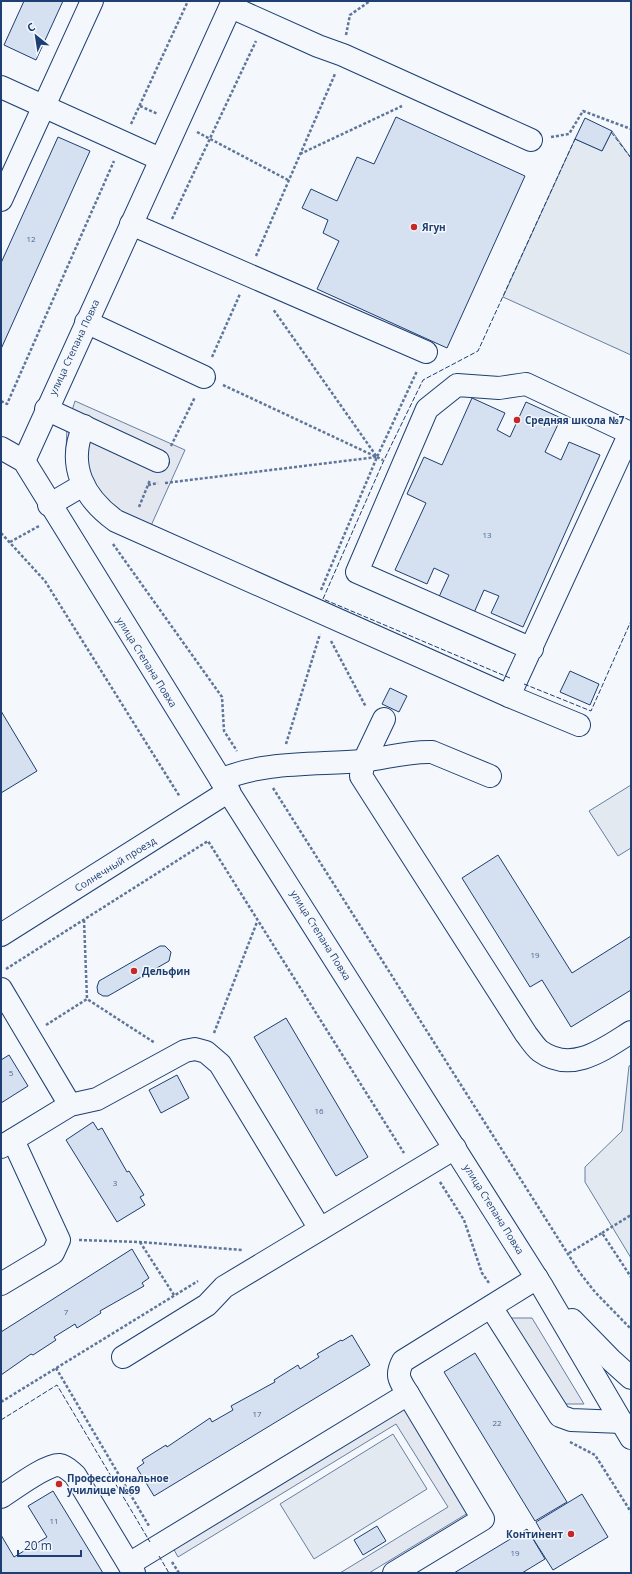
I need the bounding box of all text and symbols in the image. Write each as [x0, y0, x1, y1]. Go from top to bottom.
north arrow [16, 16, 56, 56]
text: С [24, 19, 38, 35]
place label: Ягун [421, 220, 446, 234]
marker: Ягун [409, 222, 419, 232]
house number: 12 [26, 233, 36, 244]
street label: улица Степана Повха [46, 297, 102, 397]
place label: Средняя школа №7 [525, 413, 625, 427]
marker: Средняя школа №7 [512, 415, 522, 425]
house number: 13 [482, 529, 492, 540]
street label: улица Степана Повха [113, 614, 181, 710]
street label: Солнечный проезд [72, 833, 159, 895]
street label: улица Степана Повха [287, 887, 355, 983]
house number: 19 [530, 949, 540, 960]
place label: Дельфин [142, 964, 190, 978]
marker: Дельфин [129, 966, 139, 976]
house number: 5 [9, 1067, 14, 1078]
house number: 16 [314, 1105, 324, 1116]
street label: улица Степана Повха [460, 1161, 528, 1257]
house number: 3 [113, 1177, 118, 1188]
house number: 7 [64, 1306, 69, 1317]
house number: 17 [252, 1408, 262, 1419]
house number: 22 [492, 1417, 502, 1428]
place label: Профессиональное училище №69 [67, 1471, 169, 1497]
marker: Профессиональное училище №69 [54, 1479, 64, 1489]
house number: 11 [49, 1515, 59, 1526]
place label: Континент [506, 1527, 563, 1541]
marker: Континент [566, 1529, 576, 1539]
scale bar [18, 1532, 81, 1558]
text: 20 m [24, 1537, 52, 1554]
house number: 19 [510, 1547, 520, 1558]

